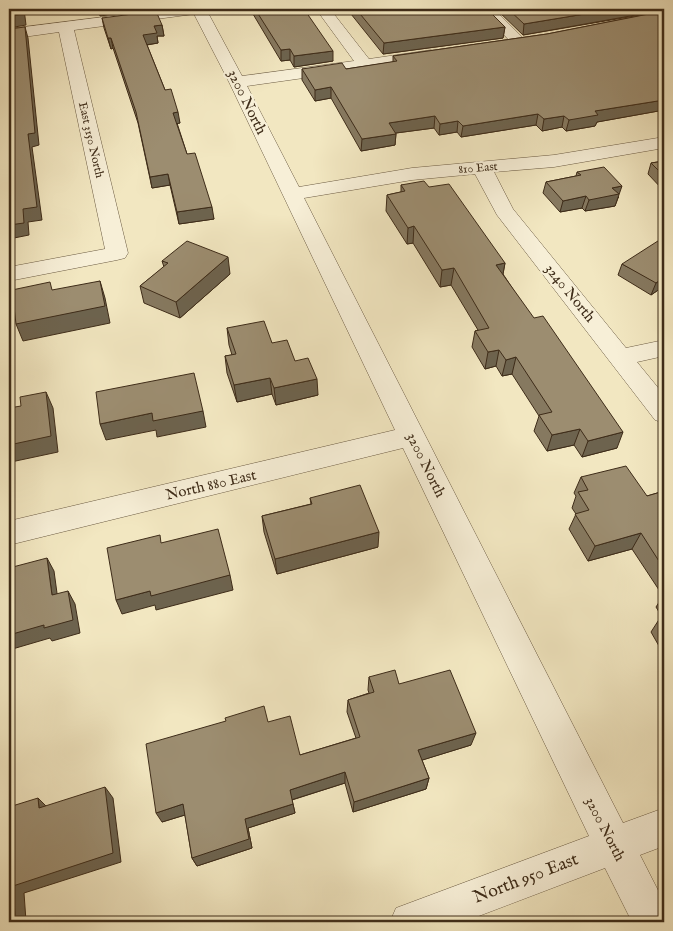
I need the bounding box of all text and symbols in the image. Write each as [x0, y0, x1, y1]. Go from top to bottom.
street label: 3200 North [223, 66, 271, 138]
street label: East 3150 North [75, 100, 107, 180]
street label: 810 East [458, 159, 498, 177]
street label: 3240 North [541, 260, 599, 326]
street label: 3200 North [402, 429, 450, 501]
street label: North 880 East [164, 465, 258, 505]
street label: 3200 North [581, 794, 629, 864]
street label: North 950 East [470, 848, 582, 910]

